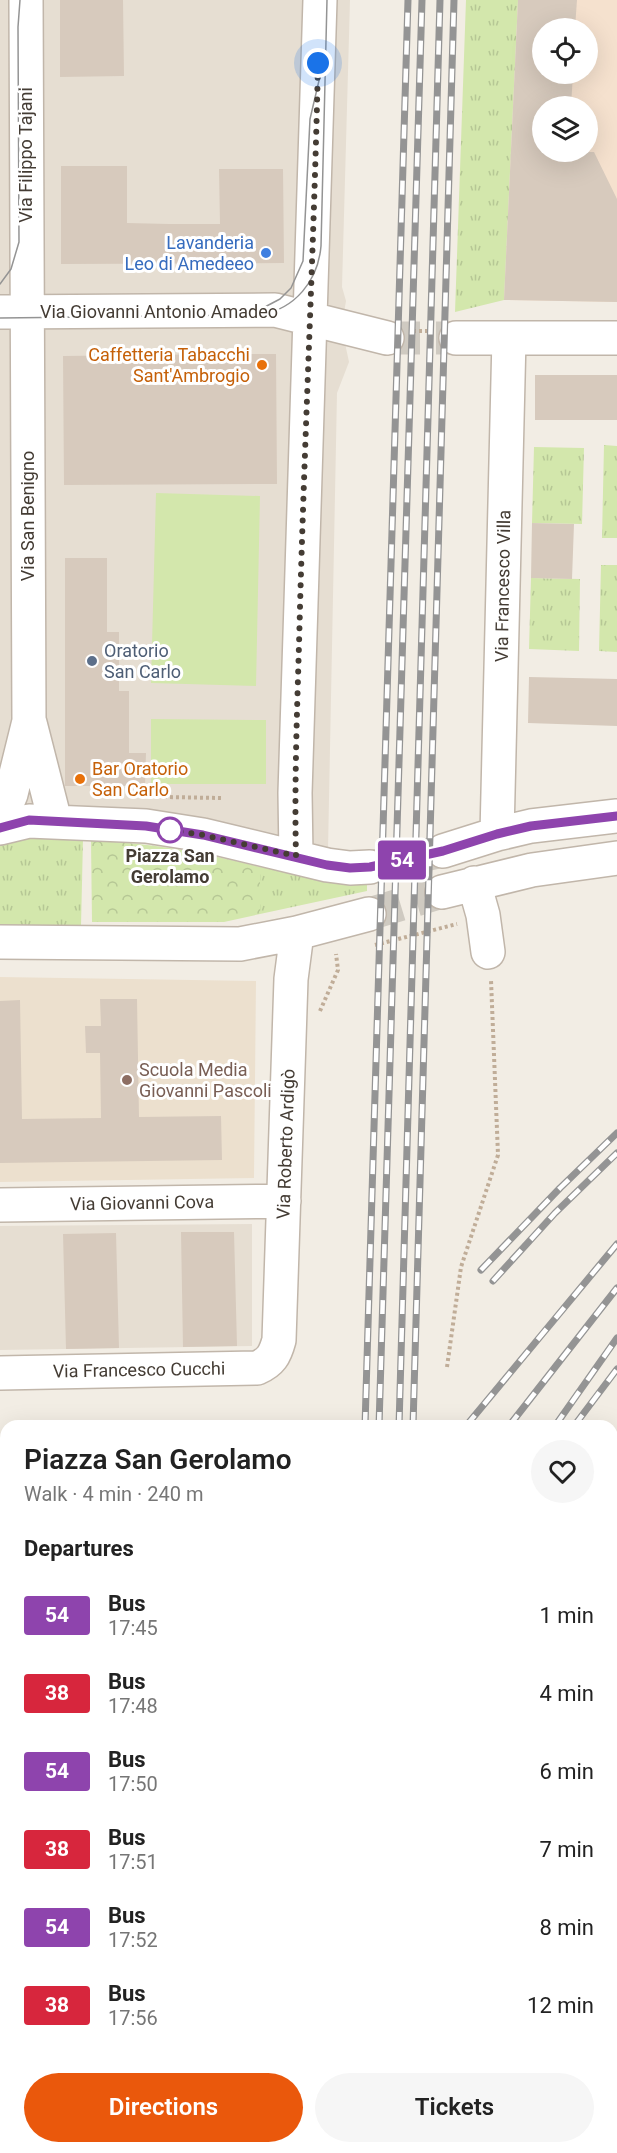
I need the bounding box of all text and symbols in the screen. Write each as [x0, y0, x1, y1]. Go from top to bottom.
map controls [532, 18, 598, 162]
button: locate [532, 18, 598, 84]
your location [303, 48, 333, 78]
street label: Via Filippo Tajani [15, 87, 36, 223]
button: layers [532, 96, 598, 162]
place label: Lavanderia Leo di Amedeeo [124, 232, 254, 274]
marker: Lavanderia Leo di Amedeeo [259, 246, 273, 260]
street label: Via Giovanni Antonio Amadeo [40, 301, 278, 322]
place label: Caffetteria Tabacchi Sant'Ambrogio [88, 344, 250, 386]
marker: Caffetteria Tabacchi Sant'Ambrogio [255, 358, 269, 372]
street label: Via San Benigno [17, 451, 38, 581]
street label: Via Francesco Villa [491, 510, 514, 662]
place label: Oratorio San Carlo [104, 640, 181, 682]
marker: Oratorio San Carlo [85, 654, 99, 668]
place label: Bar Oratorio San Carlo [92, 758, 188, 800]
marker: Bar Oratorio San Carlo [73, 772, 87, 786]
marker: Piazza San Gerolamo [157, 817, 183, 843]
line badge: 54 [375, 840, 429, 880]
place label: Piazza San Gerolamo [125, 845, 215, 887]
text: 54 [390, 848, 414, 872]
place label: Scuola Media Giovanni Pascoli [139, 1059, 272, 1101]
street label: Via Roberto Ardigò [272, 1068, 299, 1220]
marker: Scuola Media Giovanni Pascoli [120, 1073, 134, 1087]
street label: Via Giovanni Cova [70, 1191, 214, 1214]
street label: Via Francesco Cucchi [53, 1357, 225, 1382]
button: heart [531, 1440, 594, 1503]
text: Piazza San Gerolamo [24, 1443, 292, 1476]
text: Walk · 4 min · 240 m [24, 1482, 203, 1506]
text: Departures [24, 1536, 134, 1561]
text: Bus [108, 1591, 146, 1616]
text: 54 [45, 1603, 69, 1627]
text: 1 min [539, 1603, 594, 1628]
text: 17:45 [108, 1616, 158, 1640]
text: Bus [108, 1669, 146, 1694]
text: 38 [45, 1681, 69, 1705]
text: 4 min [539, 1681, 594, 1706]
text: 17:48 [108, 1694, 158, 1718]
text: Bus [108, 1747, 146, 1772]
text: 54 [45, 1759, 69, 1783]
text: 6 min [539, 1759, 594, 1784]
text: 17:50 [108, 1772, 158, 1796]
text: Bus [108, 1825, 146, 1850]
text: 38 [45, 1837, 69, 1861]
text: 7 min [539, 1837, 594, 1862]
text: 17:51 [108, 1850, 158, 1874]
text: Bus [108, 1903, 146, 1928]
text: 54 [45, 1915, 69, 1939]
text: 8 min [539, 1915, 594, 1940]
text: 17:52 [108, 1928, 158, 1952]
text: Bus [108, 1981, 146, 2006]
text: 38 [45, 1993, 69, 2017]
text: 12 min [527, 1993, 594, 2018]
text: 17:56 [108, 2006, 158, 2030]
button: Directions [24, 2073, 303, 2142]
button: Tickets [315, 2073, 594, 2142]

